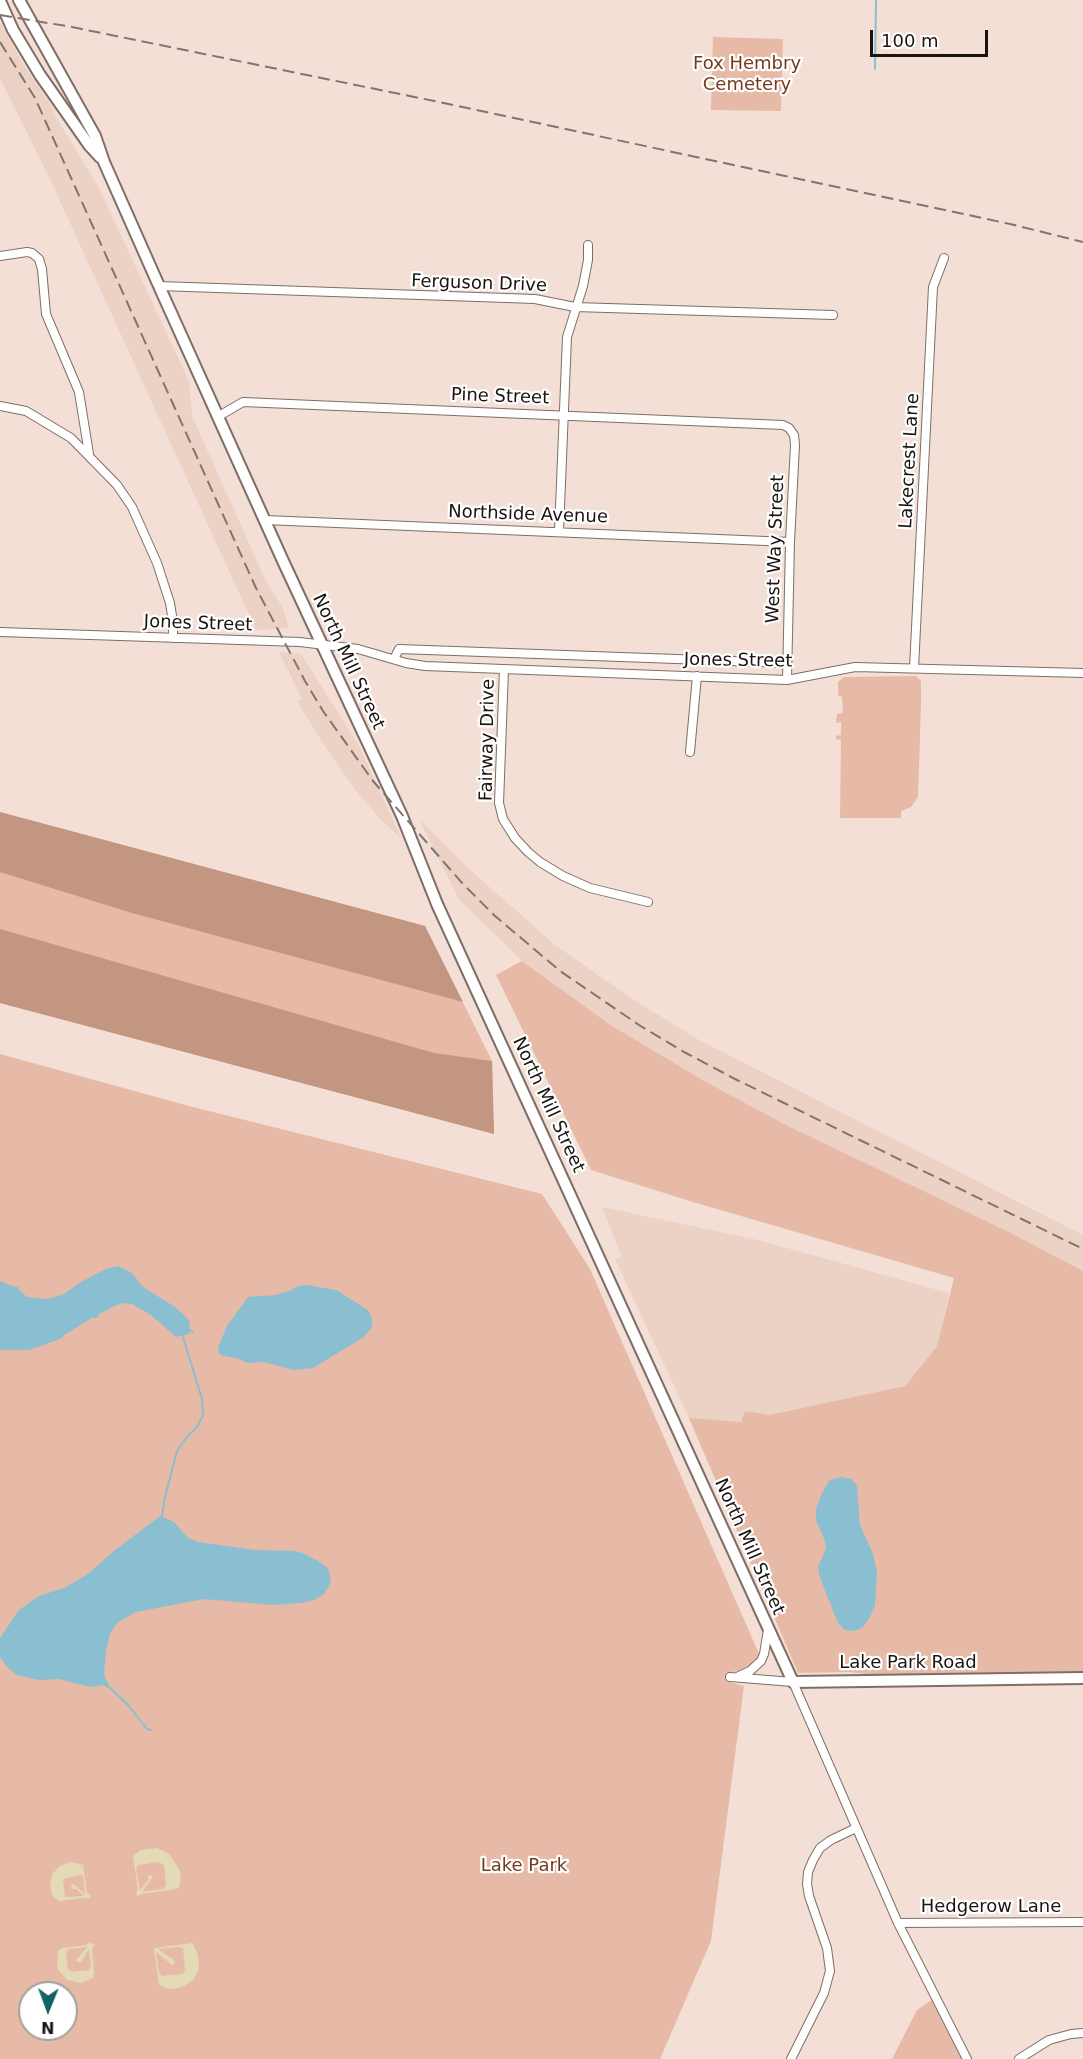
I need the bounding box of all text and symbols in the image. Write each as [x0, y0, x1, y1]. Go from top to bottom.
scale bar [873, 18, 992, 56]
text: 100 m [881, 30, 939, 51]
park label: Fox Hembry Cemetery [693, 53, 801, 96]
street label: Ferguson Drive [411, 271, 547, 297]
street label: Pine Street [450, 384, 550, 410]
street label: Lakecrest Lane [896, 393, 924, 529]
street label: West Way Street [763, 474, 789, 624]
street label: Northside Avenue [448, 501, 608, 529]
street label: North Mill Street [307, 591, 389, 733]
street label: Jones Street [143, 611, 253, 637]
street label: Jones Street [684, 649, 792, 673]
street label: Fairway Drive [476, 679, 500, 801]
street label: North Mill Street [507, 1034, 589, 1176]
street label: North Mill Street [709, 1475, 789, 1619]
street label: Lake Park Road [839, 1652, 977, 1674]
park label: Lake Park [481, 1855, 567, 1877]
street label: Hedgerow Lane [921, 1896, 1061, 1918]
north arrow [18, 1981, 78, 2041]
text: N [41, 2018, 55, 2037]

